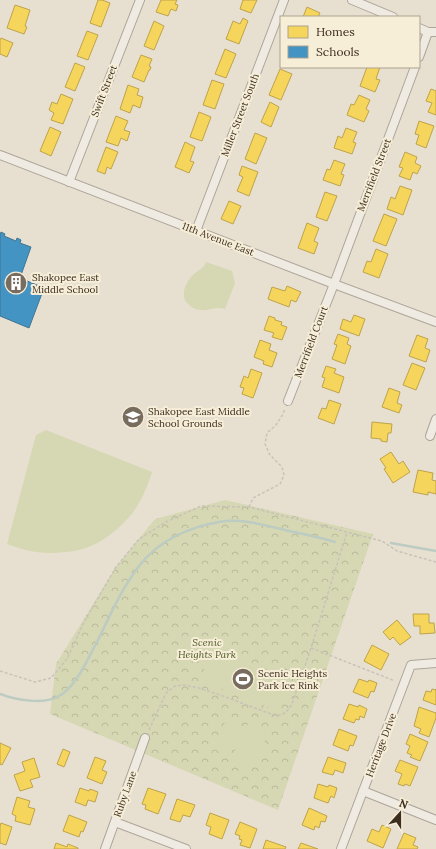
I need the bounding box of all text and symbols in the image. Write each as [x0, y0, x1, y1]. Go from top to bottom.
legend [280, 16, 420, 68]
text: Homes [316, 24, 355, 39]
text: Schools [316, 44, 360, 59]
street label: Swift Street [88, 63, 120, 119]
street label: Miller Street South [218, 72, 262, 158]
street label: Merrifield Street [354, 136, 394, 213]
street label: 11th Avenue East [180, 219, 256, 259]
building icon: Shakopee East Middle School [3, 270, 29, 296]
place label: Shakopee East Middle School [32, 271, 99, 296]
street label: Merrifield Court [291, 304, 331, 380]
school or university icon: Shakopee East Middle School Grounds [120, 404, 146, 430]
place label: Shakopee East Middle School Grounds [148, 405, 251, 430]
park label: Scenic Heights Park [178, 636, 236, 661]
sports icon: Scenic Heights Park Ice Rink [230, 666, 256, 692]
place label: Scenic Heights Park Ice Rink [258, 667, 328, 692]
street label: Heritage Drive [363, 710, 399, 779]
street label: Ruby Lane [111, 768, 140, 819]
north arrow [380, 793, 420, 833]
text: N [397, 796, 411, 812]

